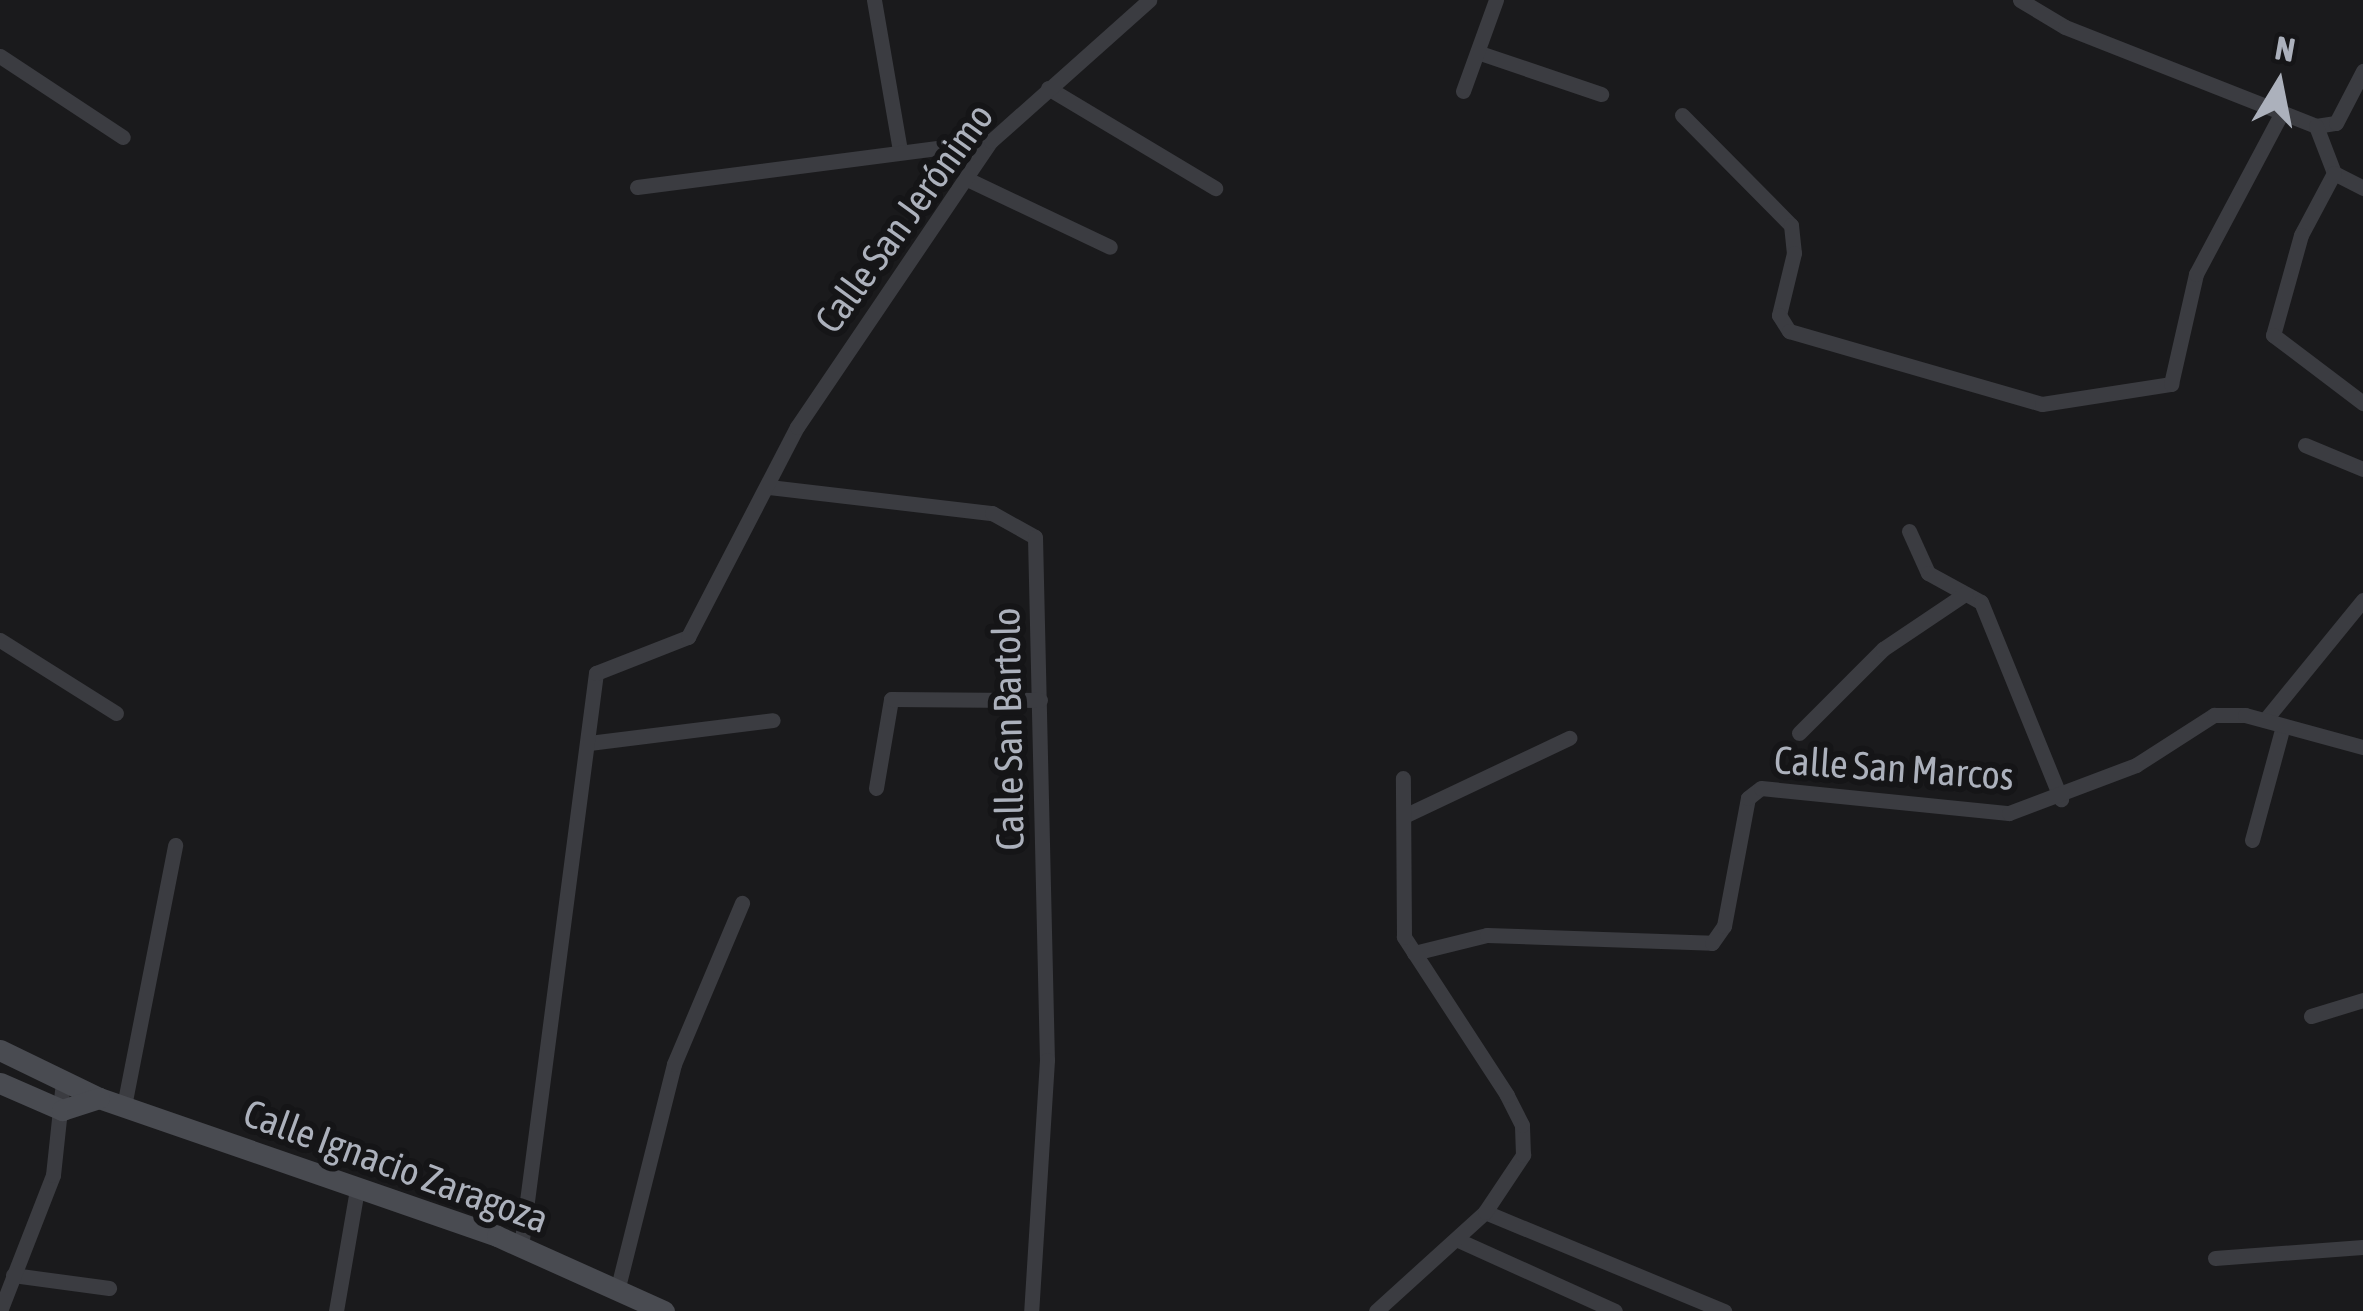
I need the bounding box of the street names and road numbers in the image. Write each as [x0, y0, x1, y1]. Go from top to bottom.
street label: Calle San Jerónimo [805, 94, 1003, 342]
street label: Calle San Bartolo [982, 607, 1034, 851]
street label: Calle San Marcos [1773, 736, 2015, 800]
street label: Calle Ignacio Zaragoza [237, 1089, 555, 1243]

